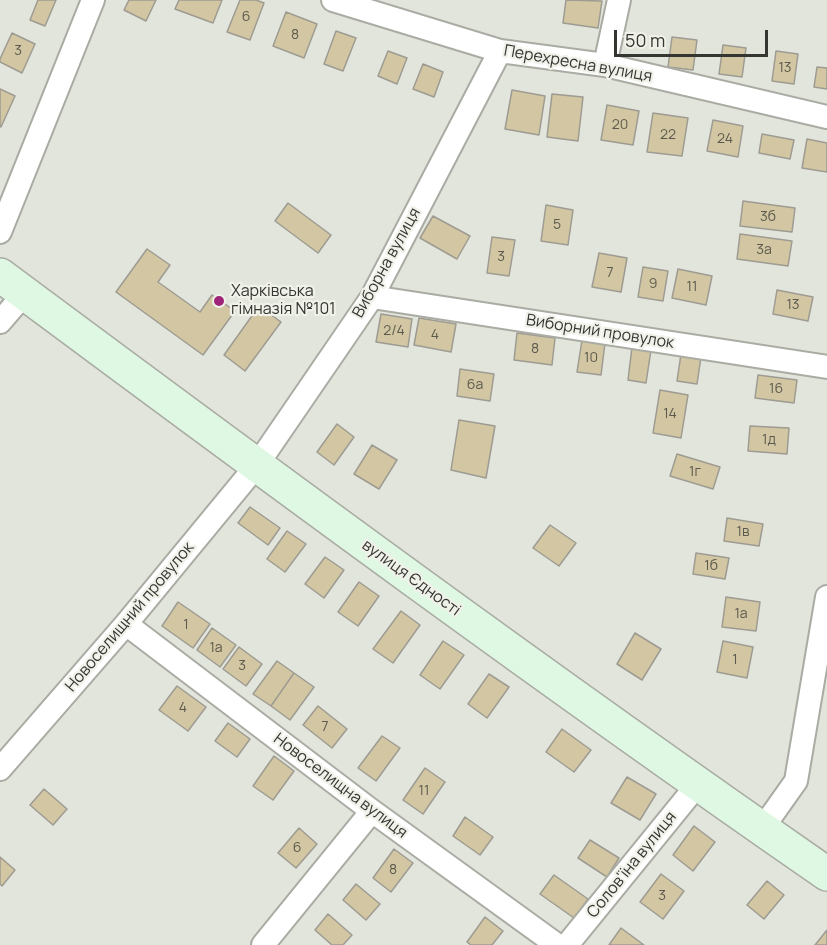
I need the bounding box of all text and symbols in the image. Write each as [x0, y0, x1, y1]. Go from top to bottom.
house number: 6 [242, 9, 250, 25]
scale bar [617, 18, 772, 56]
house number: 8 [291, 27, 299, 43]
text: 50 m [625, 28, 665, 52]
street label: Перехресна вулиця [502, 41, 654, 87]
house number: 3 [14, 43, 22, 59]
house number: 13 [778, 60, 792, 76]
house number: 20 [612, 117, 628, 133]
house number: 22 [660, 127, 676, 143]
house number: 24 [717, 131, 733, 147]
street label: Виборна вулиця [349, 205, 425, 321]
house number: 3б [760, 209, 776, 225]
house number: 5 [553, 217, 561, 233]
house number: 3а [756, 242, 772, 258]
house number: 3 [497, 249, 505, 265]
house number: 7 [606, 265, 614, 281]
house number: 9 [649, 276, 657, 292]
house number: 11 [687, 279, 697, 295]
place label: Харківська гімназія №101 [231, 282, 335, 320]
marker: Харківська гімназія №101 [212, 294, 226, 308]
house number: 13 [786, 297, 800, 313]
street label: Виборний провулок [525, 311, 675, 353]
house number: 2/4 [383, 323, 405, 339]
house number: 4 [431, 327, 439, 343]
house number: 8 [531, 341, 539, 357]
house number: 10 [584, 350, 598, 366]
house number: 6а [467, 377, 483, 393]
house number: 16 [769, 381, 783, 397]
house number: 14 [663, 406, 677, 422]
house number: 1д [762, 432, 776, 448]
house number: 1г [689, 464, 701, 480]
house number: 1в [737, 524, 749, 540]
street label: вулиця Єдності [358, 536, 464, 620]
street label: Новоселищний провулок [62, 538, 198, 696]
house number: 1б [704, 558, 718, 574]
house number: 1а [734, 606, 748, 622]
house number: 1 [183, 617, 189, 633]
house number: 1а [209, 640, 223, 656]
house number: 1 [732, 652, 738, 668]
house number: 3 [238, 658, 246, 674]
house number: 4 [179, 700, 187, 716]
house number: 7 [321, 719, 329, 735]
street label: Новоселищна вулиця [269, 729, 411, 843]
house number: 11 [419, 783, 429, 799]
street label: Солов'їна вулиця [583, 808, 681, 922]
house number: 6 [293, 840, 301, 856]
house number: 8 [389, 862, 397, 878]
house number: 3 [658, 888, 666, 904]

